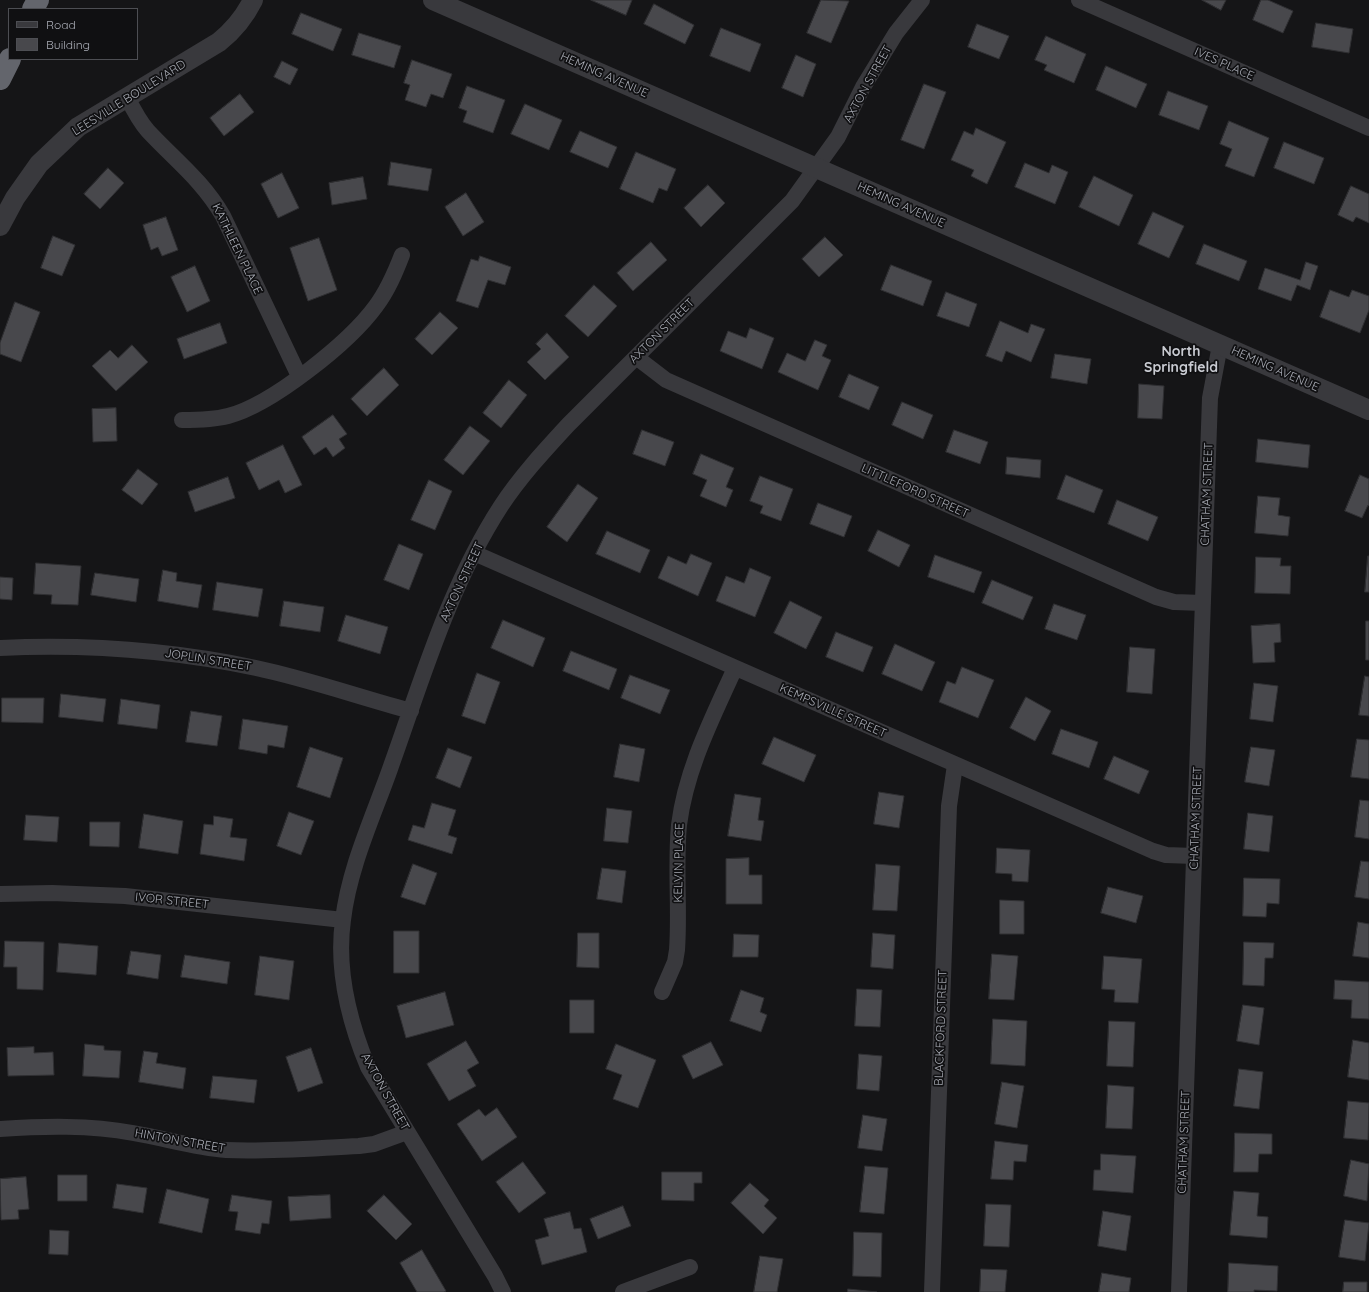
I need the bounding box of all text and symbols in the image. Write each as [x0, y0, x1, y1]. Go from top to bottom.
legend [8, 8, 138, 60]
text: Road [46, 17, 76, 32]
text: Building [46, 37, 90, 52]
street label: AXTON STREET [841, 43, 895, 125]
street label: IVES PLACE [1192, 44, 1256, 84]
street label: HEMING AVENUE [558, 49, 650, 101]
street label: LEESVILLE BOULEVARD [69, 57, 189, 139]
street label: HEMING AVENUE [855, 179, 947, 231]
street label: KATHLEEN PLACE [209, 201, 265, 297]
street label: AXTON STREET [626, 295, 698, 367]
street label: HEMING AVENUE [1229, 343, 1321, 395]
district label: North Springfield [1144, 344, 1218, 376]
street label: CHATHAM STREET [1198, 442, 1216, 546]
street label: LITTLEFORD STREET [859, 461, 971, 521]
street label: AXTON STREET [437, 540, 487, 624]
street label: JOPLIN STREET [164, 646, 252, 674]
street label: KEMPSVILLE STREET [777, 681, 889, 741]
street label: CHATHAM STREET [1187, 766, 1205, 870]
street label: KELVIN PLACE [671, 823, 687, 903]
street label: IVOR STREET [134, 890, 210, 912]
street label: BLACKFORD STREET [932, 970, 950, 1086]
street label: AXTON STREET [358, 1051, 412, 1133]
street label: CHATHAM STREET [1175, 1090, 1193, 1194]
street label: HINTON STREET [134, 1126, 226, 1156]

